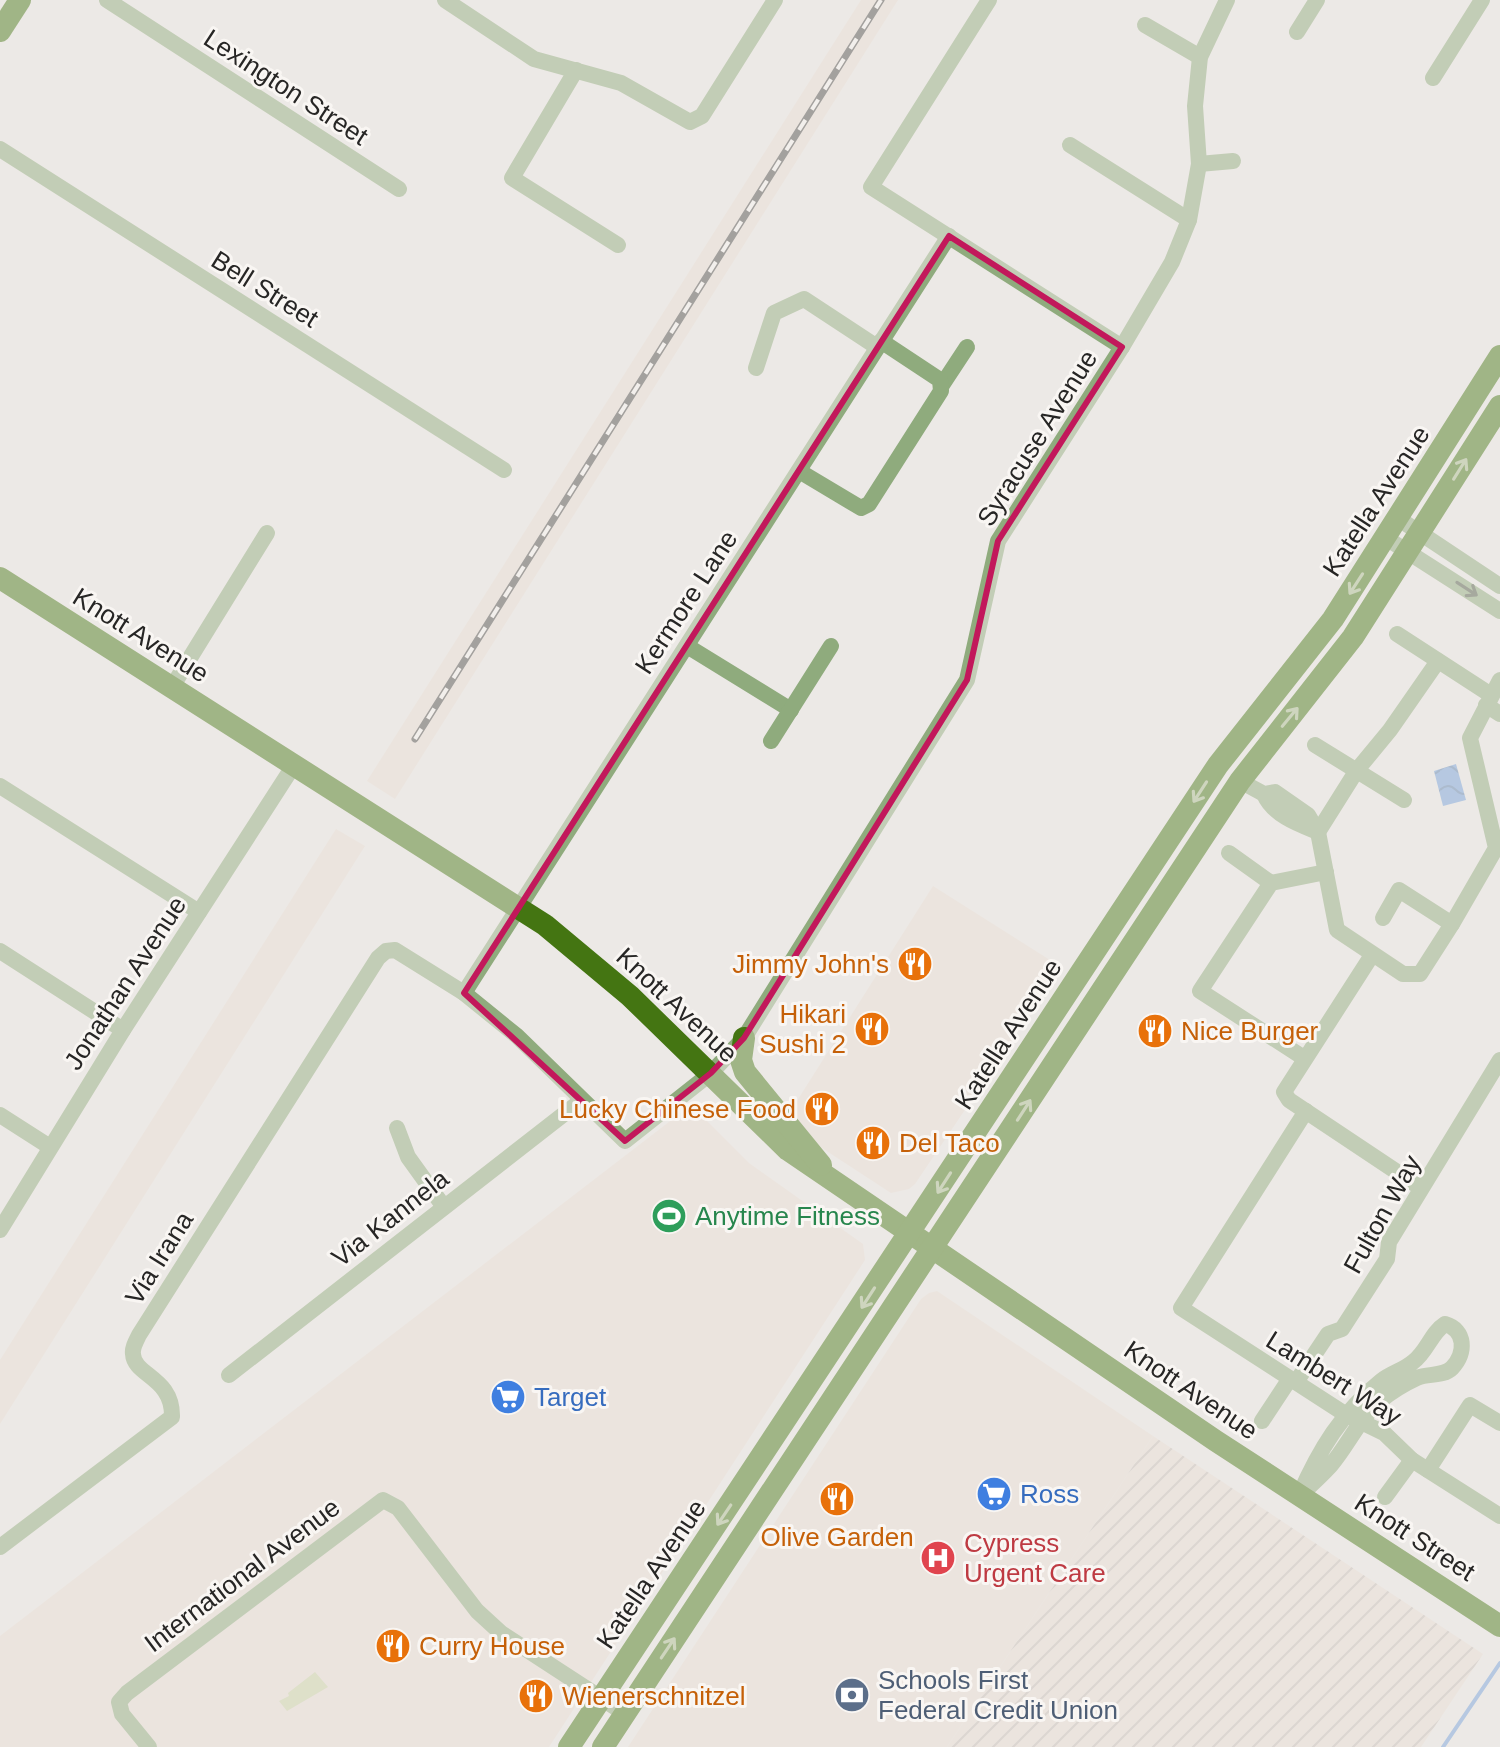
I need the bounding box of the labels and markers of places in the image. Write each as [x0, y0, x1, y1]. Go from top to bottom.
restaurant icon: Jimmy John's [896, 945, 934, 983]
place label: Jimmy John's [732, 949, 889, 979]
place label: Hikari Sushi 2 [759, 999, 846, 1059]
restaurant icon: Hikari Sushi 2 [853, 1010, 891, 1048]
restaurant icon: Nice Burger [1136, 1012, 1174, 1050]
place label: Nice Burger [1181, 1016, 1319, 1046]
restaurant icon: Lucky Chinese Food [803, 1090, 841, 1128]
place label: Lucky Chinese Food [559, 1094, 796, 1124]
restaurant icon: Del Taco [854, 1124, 892, 1162]
place label: Del Taco [899, 1128, 1000, 1158]
sports icon: Anytime Fitness [650, 1197, 688, 1235]
place label: Anytime Fitness [695, 1201, 880, 1231]
supermarket icon: Target [489, 1378, 527, 1416]
place label: Target [534, 1382, 607, 1412]
supermarket icon: Ross [975, 1475, 1013, 1513]
place label: Ross [1020, 1479, 1079, 1509]
restaurant icon: Olive Garden [818, 1480, 856, 1518]
place label: Olive Garden [760, 1522, 914, 1552]
place label: Cypress Urgent Care [964, 1528, 1106, 1588]
hospital icon: Cypress Urgent Care [919, 1539, 957, 1577]
restaurant icon: Curry House [374, 1627, 412, 1665]
place label: Curry House [419, 1631, 565, 1661]
place label: Schools First Federal Credit Union [878, 1665, 1118, 1725]
bank icon: Schools First Federal Credit Union [833, 1676, 871, 1714]
restaurant icon: Wienerschnitzel [517, 1677, 555, 1715]
place label: Wienerschnitzel [562, 1681, 746, 1711]

